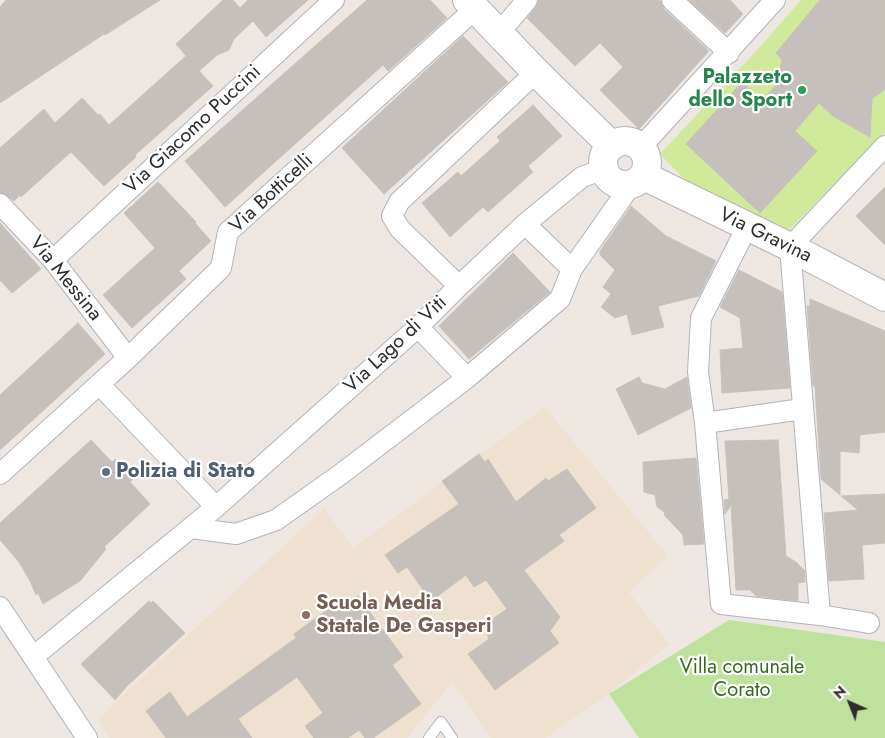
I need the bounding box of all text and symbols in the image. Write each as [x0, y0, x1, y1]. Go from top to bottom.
street label: Via Giacomo Puccini [120, 60, 266, 200]
place label: Palazzeto dello Sport [688, 66, 792, 113]
marker: Palazzeto dello Sport [796, 84, 808, 96]
street label: Via Botticelli [225, 149, 319, 239]
street label: Via Gravina [715, 203, 815, 269]
street label: Via Messina [24, 232, 106, 326]
street label: Via Lago di Viti [340, 291, 452, 399]
place label: Polizia di Stato [116, 460, 255, 484]
marker: Polizia di Stato [100, 466, 112, 478]
place label: Scuola Media Statale De Gasperi [316, 592, 491, 639]
marker: Scuola Media Statale De Gasperi [300, 609, 312, 621]
park label: Villa comunale Corato [680, 656, 804, 703]
north arrow [825, 678, 875, 728]
text: N [829, 681, 851, 703]

